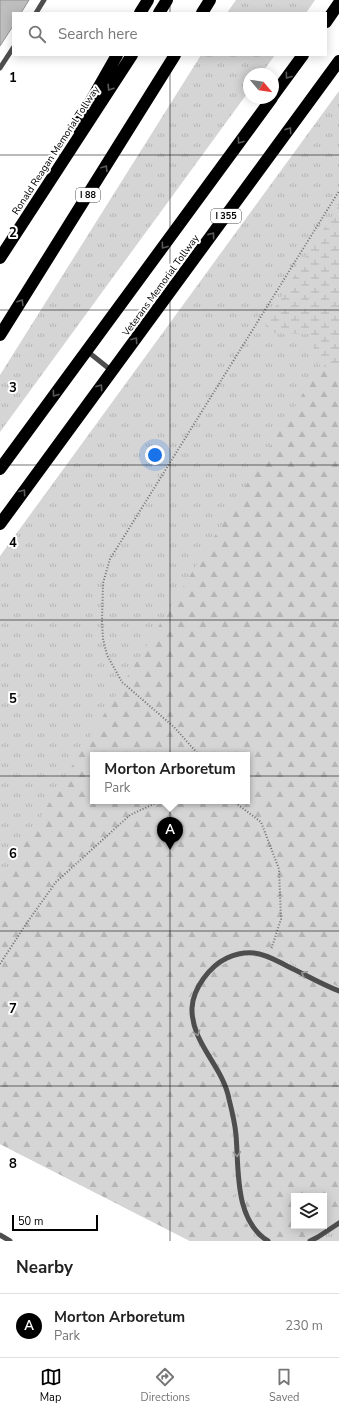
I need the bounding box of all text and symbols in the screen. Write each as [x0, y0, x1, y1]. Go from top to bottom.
search box [12, 12, 327, 56]
icon: search [26, 23, 48, 45]
text: Search here [58, 24, 138, 44]
north arrow [243, 68, 279, 104]
text: 1 [9, 69, 17, 87]
one-way arrow [286, 71, 293, 78]
street label: Ronald Reagan Memorial Tollway [9, 83, 103, 218]
one-way arrow [108, 83, 115, 90]
one-way arrow [284, 127, 292, 134]
one-way arrow [238, 136, 245, 143]
one-way arrow [100, 165, 107, 172]
road number: I 88 [76, 188, 100, 202]
road number: I 355 [211, 209, 241, 223]
text: 2 [9, 224, 17, 242]
street label: Veterans Memorial Tollway [119, 231, 203, 340]
one-way arrow [207, 232, 214, 239]
one-way arrow [161, 241, 168, 248]
one-way arrow [16, 299, 23, 306]
one-way arrow [130, 337, 137, 344]
text: 3 [9, 379, 17, 397]
one-way arrow [95, 385, 102, 392]
one-way arrow [53, 389, 60, 396]
your location [145, 445, 165, 465]
one-way arrow [18, 489, 26, 496]
text: 4 [9, 534, 17, 552]
text: 5 [9, 690, 17, 708]
popup [90, 752, 250, 804]
text: Morton Arboretum [104, 759, 236, 779]
text: Park [104, 779, 130, 797]
pin: A [157, 817, 183, 850]
text: 6 [9, 845, 17, 863]
one-way arrow [301, 971, 308, 979]
text: 7 [9, 1000, 17, 1018]
one-way arrow [192, 1029, 201, 1036]
one-way arrow [233, 1151, 242, 1157]
text: 8 [9, 1155, 17, 1173]
map controls [291, 1193, 327, 1229]
button: layers [291, 1193, 327, 1229]
scale bar [12, 1213, 98, 1232]
text: 50 m [18, 1214, 43, 1229]
text: Nearby [16, 1256, 73, 1279]
text: Morton Arboretum [54, 1307, 185, 1327]
text: A [24, 1317, 34, 1335]
text: 230 m [285, 1317, 323, 1335]
text: Park [54, 1327, 80, 1345]
tab: Map [40, 1366, 62, 1405]
tab: Directions [141, 1366, 190, 1405]
tab: Saved [269, 1366, 299, 1405]

